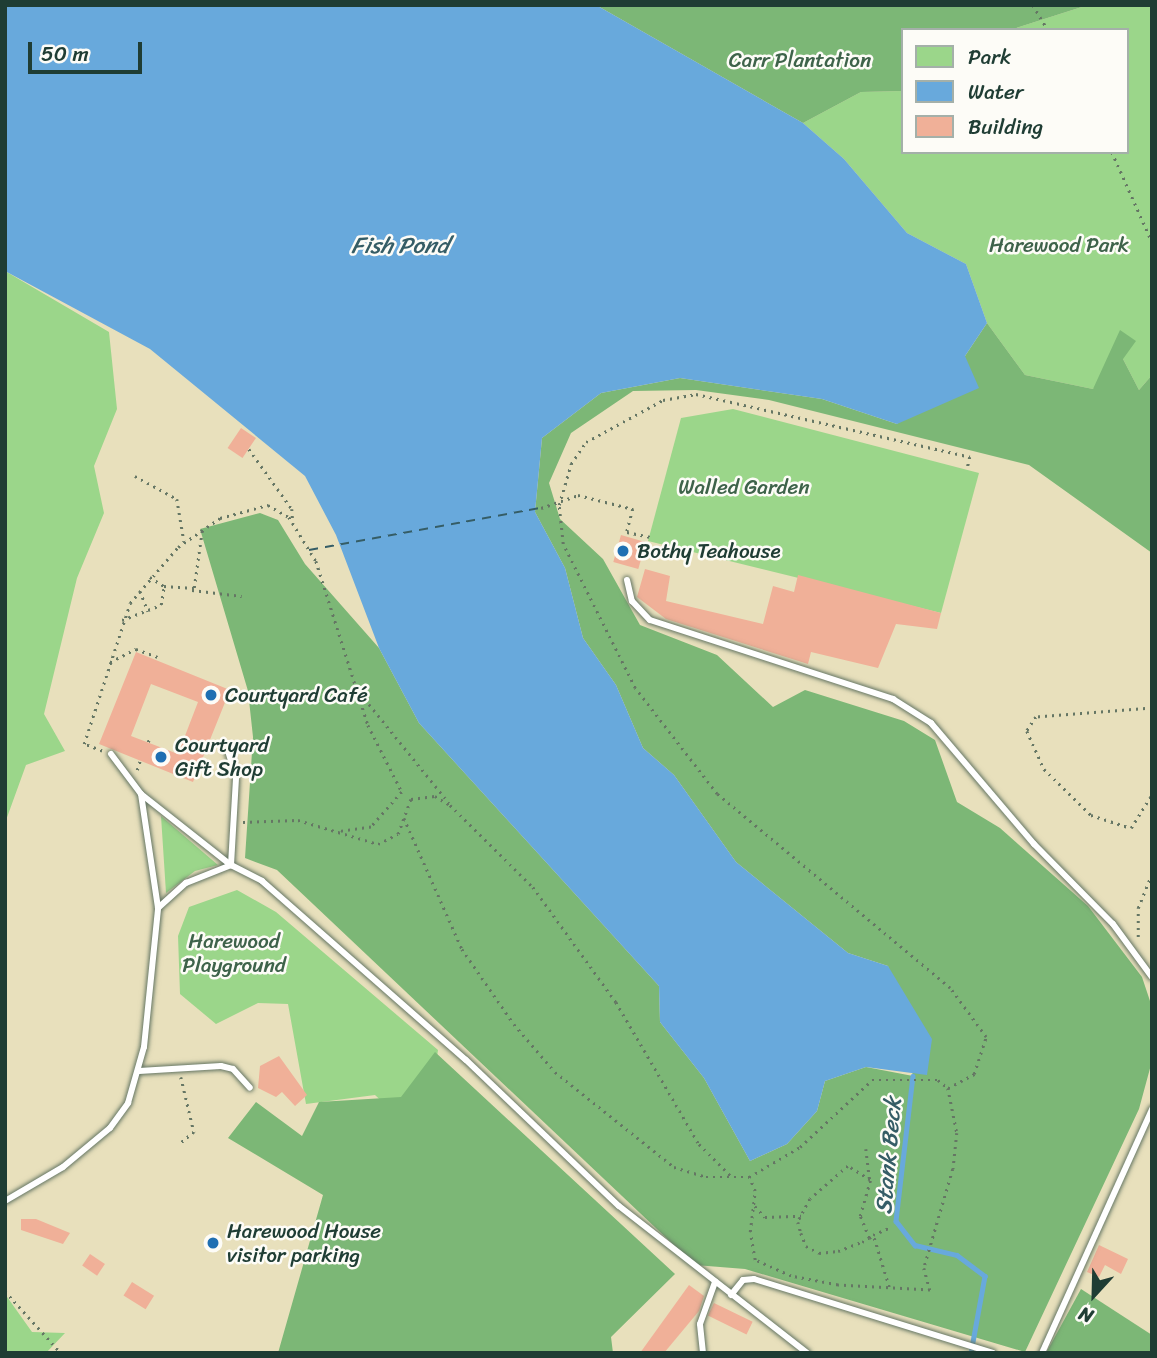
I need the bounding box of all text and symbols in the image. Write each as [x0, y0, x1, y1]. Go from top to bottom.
scale bar [32, 28, 145, 72]
legend [902, 28, 1129, 154]
text: 50 m [41, 35, 89, 73]
text: Park [968, 38, 1011, 76]
park label: Carr Plantation [729, 47, 871, 73]
text: Water [968, 73, 1023, 111]
text: Building [968, 108, 1043, 146]
water label: Fish Pond [351, 232, 449, 260]
park label: Harewood Park [989, 232, 1129, 258]
park label: Walled Garden [678, 474, 810, 500]
place label: Bothy Teahouse [637, 538, 782, 564]
marker: Bothy Teahouse [615, 543, 631, 559]
place label: Courtyard Café [225, 682, 368, 708]
marker: Courtyard Café [203, 687, 219, 703]
place label: Courtyard Gift Shop [175, 732, 269, 782]
marker: Courtyard Gift Shop [153, 749, 169, 765]
park label: Harewood Playground [182, 928, 286, 978]
water label: Stank Beck [870, 1097, 908, 1215]
place label: Harewood House visitor parking [227, 1218, 380, 1268]
marker: Harewood House visitor parking [205, 1235, 221, 1251]
north arrow [1059, 1260, 1129, 1330]
text: N [1074, 1297, 1098, 1333]

